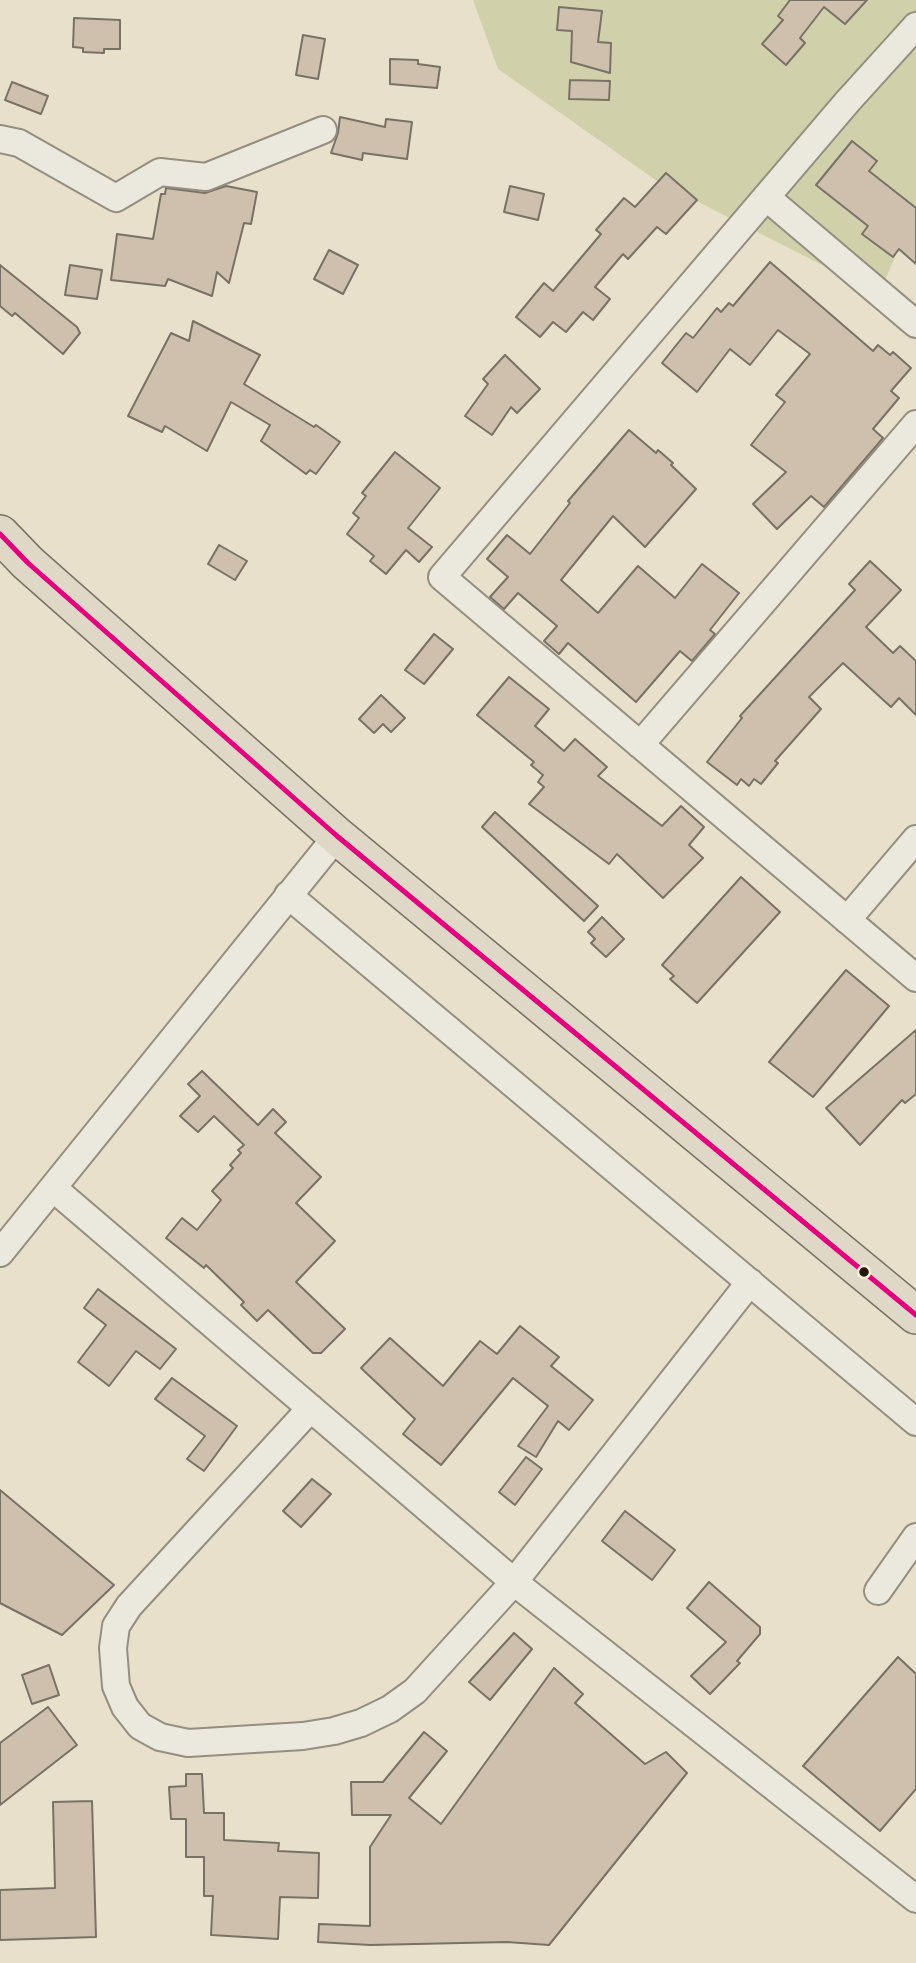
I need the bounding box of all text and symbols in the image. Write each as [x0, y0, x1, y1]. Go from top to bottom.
unlabelled marker [857, 1265, 871, 1279]

